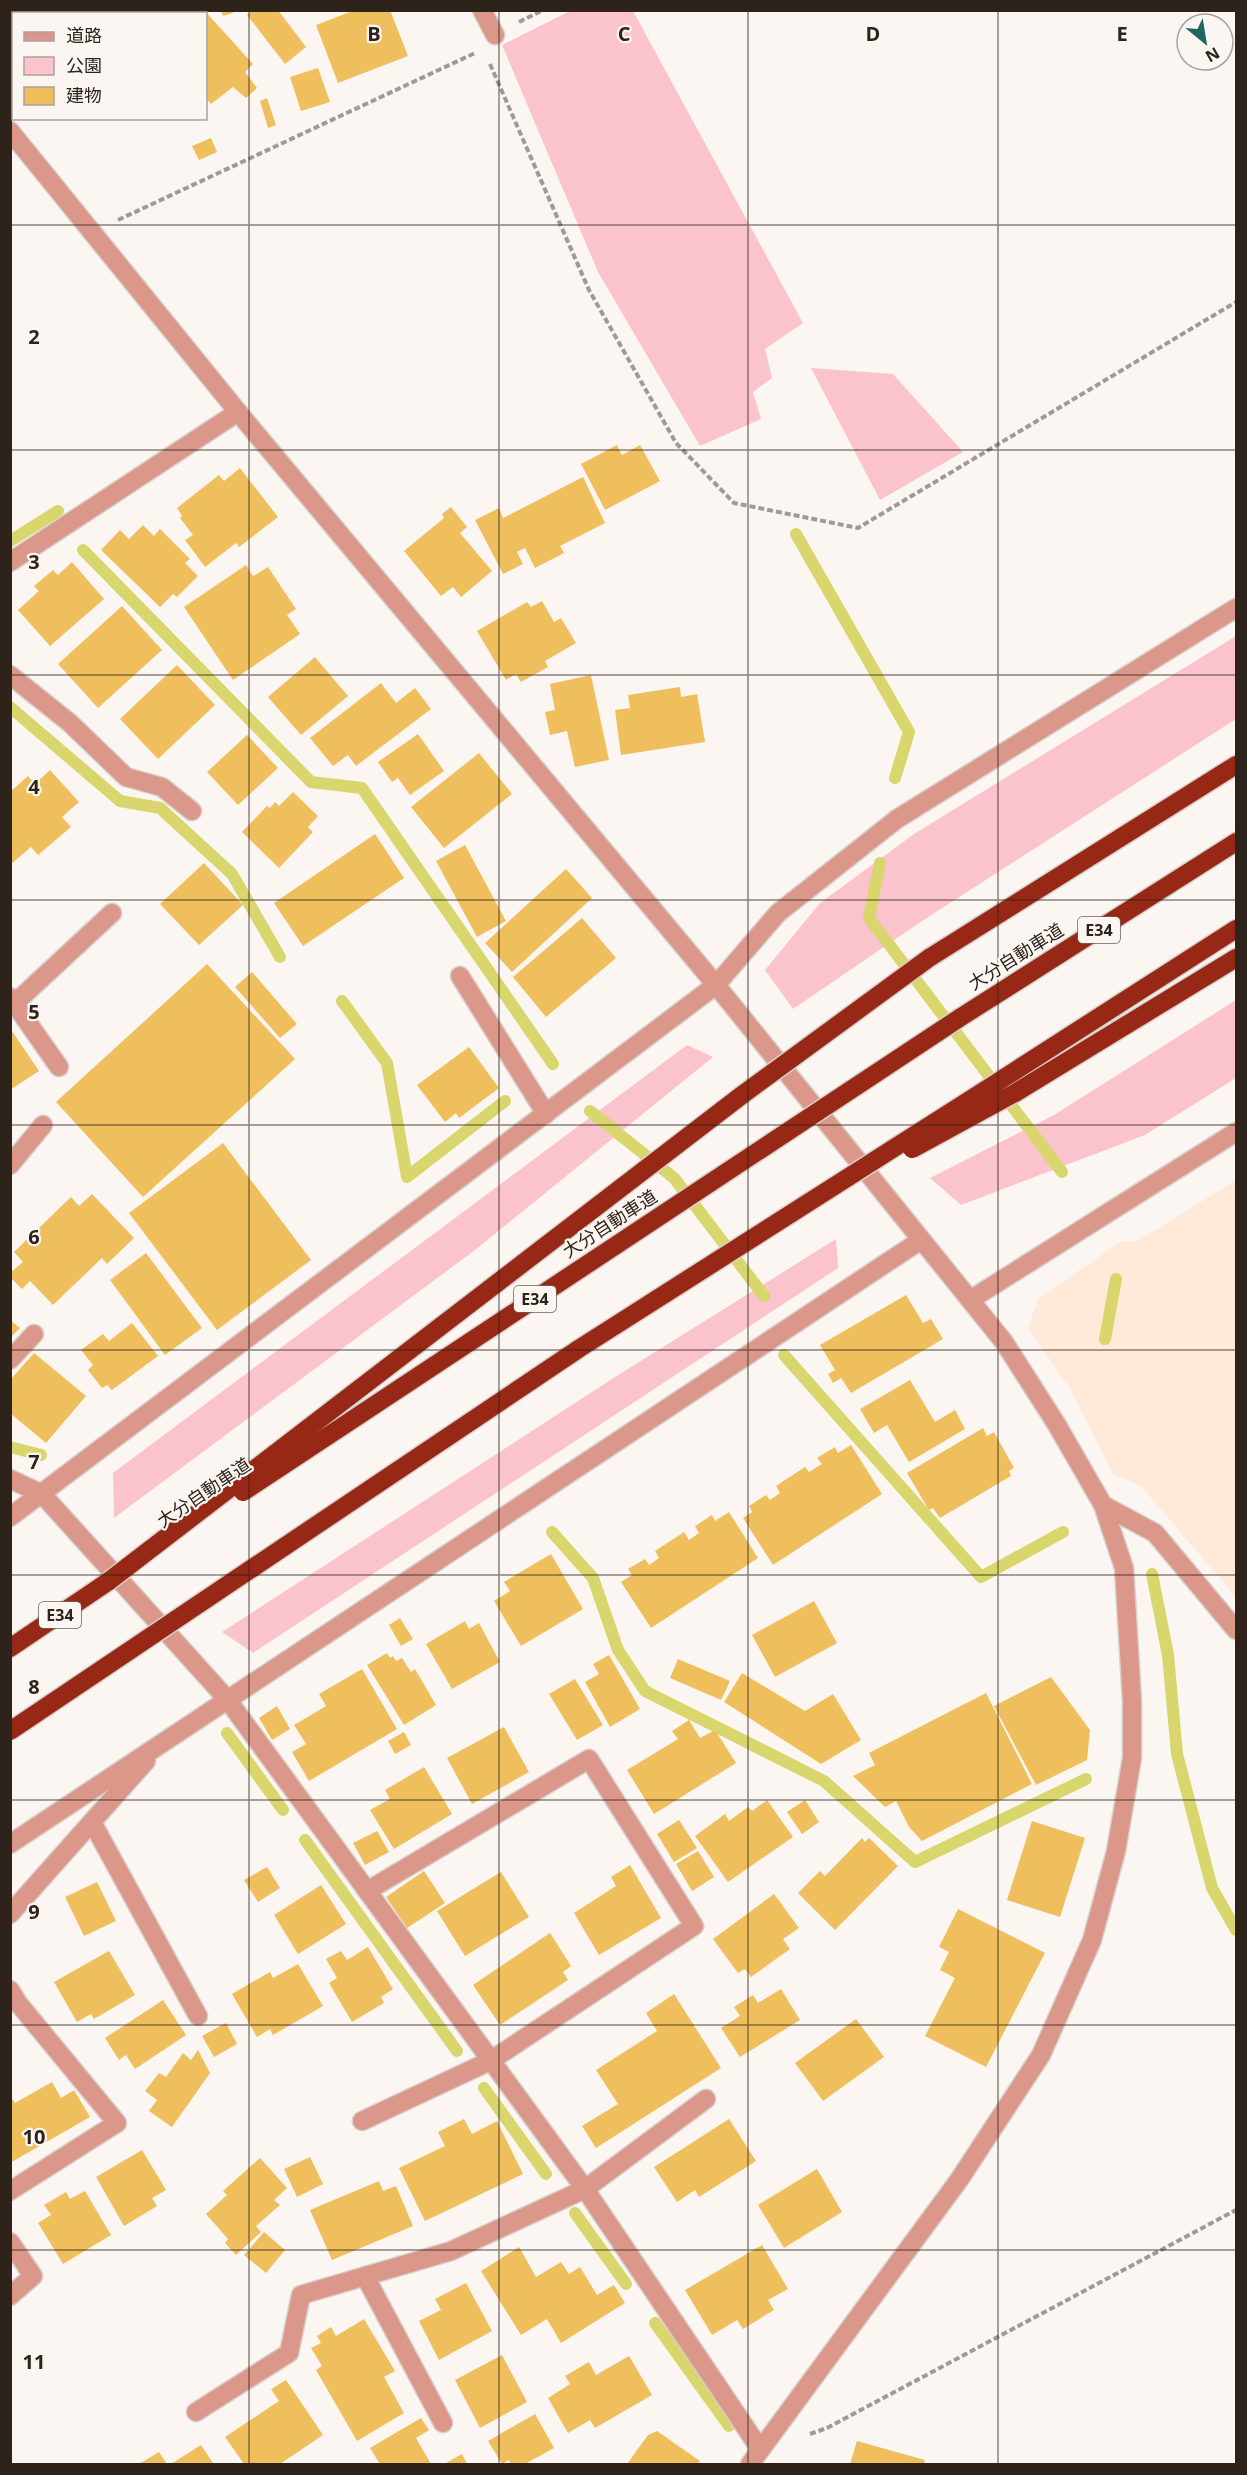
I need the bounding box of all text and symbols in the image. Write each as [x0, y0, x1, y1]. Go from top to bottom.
legend [12, 12, 207, 120]
north arrow [1175, 12, 1235, 72]
text: B [367, 20, 381, 47]
text: C [618, 20, 631, 47]
text: D [866, 20, 880, 47]
text: E [1116, 20, 1128, 47]
text: 道路 [66, 23, 102, 47]
text: N [1201, 42, 1224, 68]
text: 公園 [66, 53, 102, 77]
text: 建物 [66, 83, 102, 107]
text: 2 [28, 323, 40, 350]
text: 3 [28, 548, 40, 575]
text: 4 [28, 773, 40, 800]
street label: 大分自動車道 [963, 917, 1068, 995]
road number: E34 [1078, 917, 1120, 943]
text: 5 [28, 998, 40, 1025]
street label: 大分自動車道 [558, 1184, 661, 1263]
text: 6 [28, 1223, 40, 1250]
road number: E34 [514, 1286, 556, 1312]
text: 7 [28, 1448, 40, 1475]
street label: 大分自動車道 [152, 1452, 255, 1532]
road number: E34 [39, 1602, 81, 1628]
text: 8 [28, 1673, 40, 1700]
text: 9 [28, 1898, 40, 1925]
text: 10 [23, 2123, 45, 2150]
text: 11 [23, 2348, 45, 2375]

